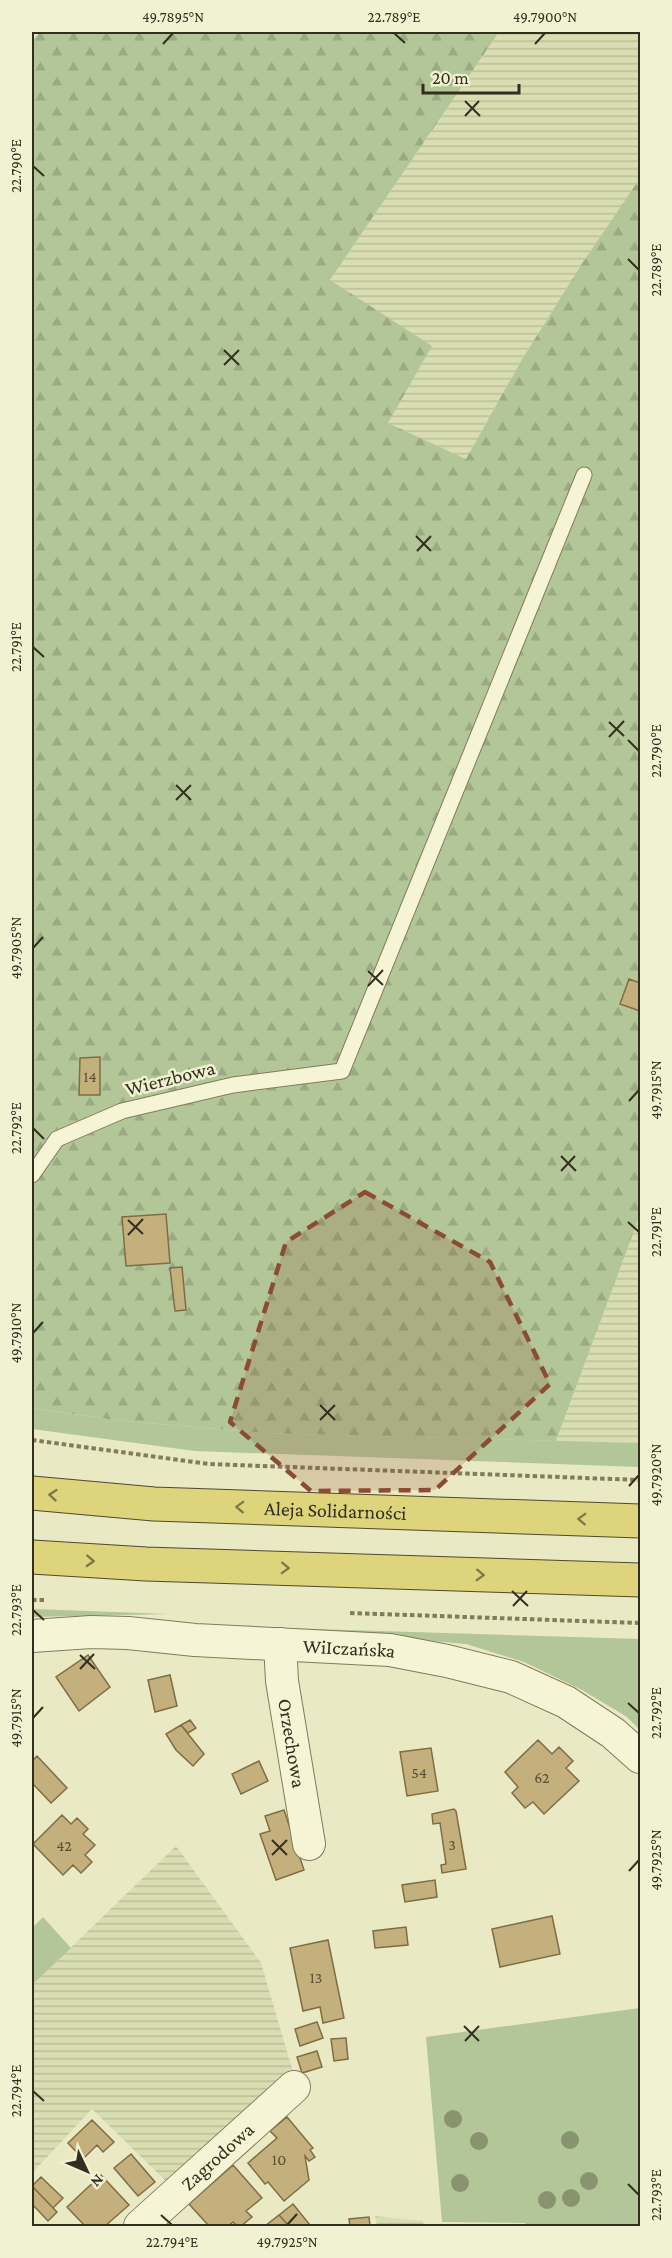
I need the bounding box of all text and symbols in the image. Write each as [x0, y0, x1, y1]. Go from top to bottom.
text: 49.7895°N [142, 9, 204, 25]
text: 22.789°E [368, 9, 420, 25]
text: 49.7900°N [513, 9, 577, 25]
scale bar [423, 57, 519, 95]
text: 20 m [432, 68, 469, 88]
text: 22.790°E [8, 139, 24, 193]
text: 22.789°E [648, 244, 664, 296]
text: 22.791°E [8, 622, 24, 672]
text: 22.790°E [648, 724, 664, 778]
text: 49.7905°N [8, 916, 24, 979]
street label: Wierzbowa [123, 1056, 217, 1100]
text: 49.7915°N [648, 1060, 664, 1120]
house number: 14 [83, 1068, 97, 1085]
text: 22.792°E [8, 1102, 24, 1154]
text: 22.791°E [648, 1207, 664, 1257]
text: 49.7910°N [8, 1302, 24, 1363]
text: 49.7920°N [648, 1443, 664, 1506]
one-way arrow [49, 1489, 58, 1502]
street label: Aleja Solidarności [264, 1497, 407, 1524]
one-way arrow [236, 1500, 245, 1513]
one-way arrow [578, 1513, 587, 1525]
one-way arrow [85, 1554, 94, 1567]
one-way arrow [280, 1562, 289, 1574]
one-way arrow [475, 1568, 484, 1581]
text: 22.793°E [8, 1584, 24, 1636]
street label: WiIczańska [302, 1635, 398, 1662]
text: 22.792°E [648, 1687, 664, 1739]
text: 49.7915°N [8, 1688, 24, 1748]
street label: Orzechowa [274, 1697, 311, 1789]
house number: 54 [411, 1764, 427, 1781]
house number: 62 [534, 1769, 550, 1786]
text: 49.7925°N [648, 1829, 664, 1891]
house number: 3 [448, 1836, 456, 1853]
house number: 42 [56, 1837, 72, 1854]
house number: 13 [310, 1969, 322, 1986]
text: 22.794°E [8, 2065, 24, 2117]
street label: Zagrodowa [176, 2118, 258, 2195]
north arrow [57, 2141, 117, 2201]
house number: 10 [272, 2151, 286, 2168]
text: 22.793°E [648, 2169, 664, 2221]
text: N [87, 2171, 107, 2191]
text: 22.794°E [146, 2234, 198, 2250]
text: 49.7925°N [256, 2234, 318, 2250]

